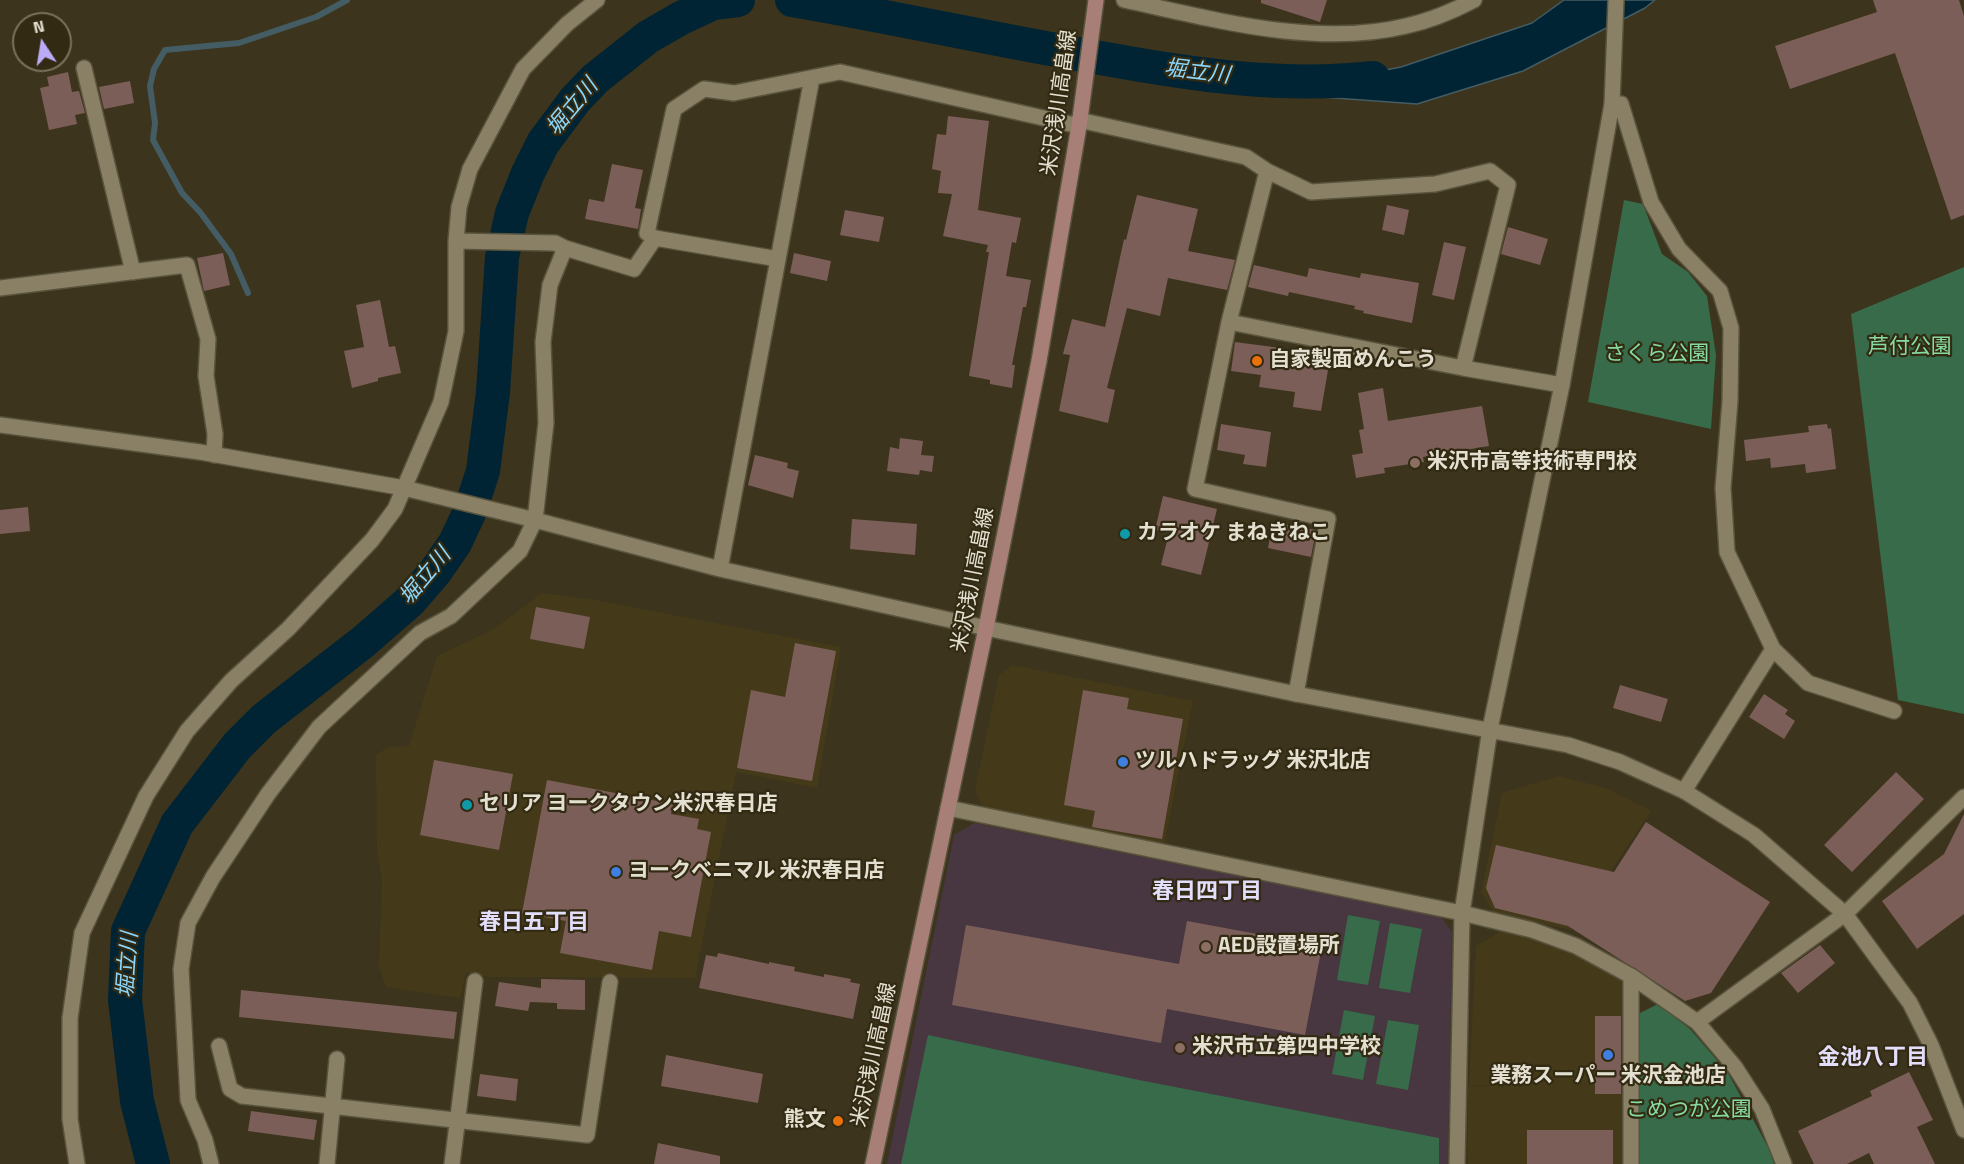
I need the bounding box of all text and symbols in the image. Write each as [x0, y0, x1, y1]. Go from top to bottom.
north arrow [12, 12, 72, 72]
text: N [31, 13, 47, 39]
street label: 米沢浅川高畠線 [1037, 28, 1083, 178]
water label: 堀立川 [1163, 56, 1231, 90]
water label: 堀立川 [542, 74, 604, 142]
park label: 芦付公園 [1868, 335, 1952, 361]
park label: さくら公園 [1605, 342, 1709, 368]
place label: 自家製面めんこう [1269, 348, 1437, 374]
marker: 自家製面めんこう [1250, 354, 1264, 368]
place label: 米沢市高等技術専門校 [1427, 450, 1637, 476]
marker: 米沢市高等技術専門校 [1408, 456, 1422, 470]
street label: 米沢浅川高畠線 [948, 505, 1000, 655]
place label: カラオケ まねきねこ [1137, 521, 1331, 547]
marker: カラオケ まねきねこ [1118, 527, 1132, 541]
water label: 堀立川 [395, 543, 457, 611]
place label: ツルハドラッグ 米沢北店 [1135, 749, 1371, 775]
marker: ツルハドラッグ 米沢北店 [1116, 755, 1130, 769]
place label: セリア ヨークタウン米沢春日店 [479, 792, 778, 818]
marker: セリア ヨークタウン米沢春日店 [460, 798, 474, 812]
place label: ヨークベニマル 米沢春日店 [628, 859, 885, 885]
marker: ヨークベニマル 米沢春日店 [609, 865, 623, 879]
district label: 春日四丁目 [1152, 880, 1262, 906]
district label: 春日五丁目 [479, 911, 589, 937]
water label: 堀立川 [114, 931, 144, 999]
place label: AED設置場所 [1218, 934, 1340, 960]
marker: AED設置場所 [1199, 940, 1213, 954]
street label: 米沢浅川高畠線 [847, 980, 903, 1130]
place label: 米沢市立第四中学校 [1192, 1035, 1381, 1061]
marker: 米沢市立第四中学校 [1173, 1041, 1187, 1055]
district label: 金池八丁目 [1818, 1046, 1928, 1072]
marker: 業務スーパー 米沢金池店 [1601, 1048, 1615, 1062]
place label: 業務スーパー 米沢金池店 [1490, 1064, 1726, 1090]
park label: こめつが公園 [1626, 1098, 1752, 1124]
place label: 熊文 [784, 1108, 826, 1134]
marker: 熊文 [831, 1114, 845, 1128]

